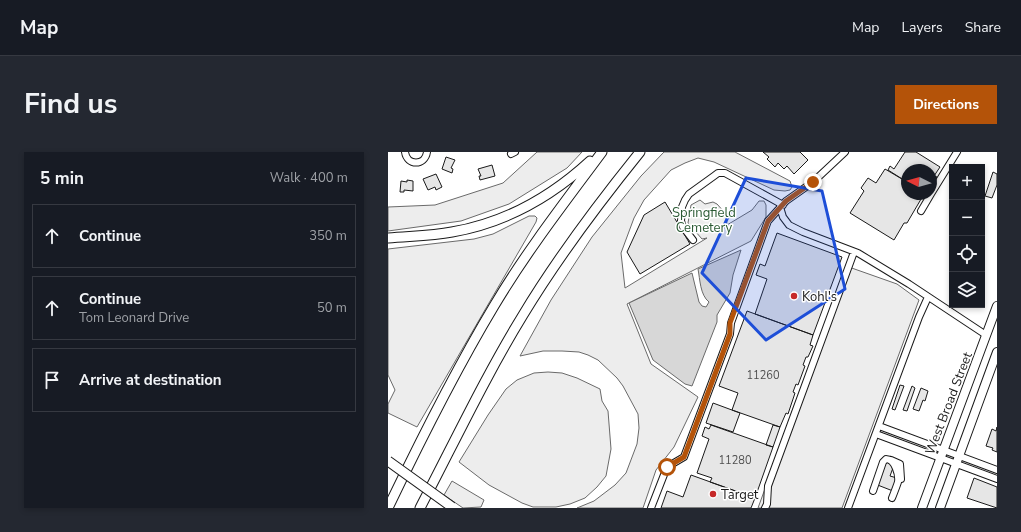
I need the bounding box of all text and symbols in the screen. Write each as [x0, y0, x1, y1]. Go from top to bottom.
text: Map [20, 15, 58, 41]
text: Map [852, 18, 879, 37]
text: Layers [901, 18, 943, 37]
text: Share [965, 18, 1001, 37]
text: Find us [24, 85, 118, 123]
button: Directions [895, 85, 997, 124]
north arrow [901, 164, 937, 200]
map controls [949, 164, 985, 308]
button: + [949, 164, 985, 200]
text: 5 min [40, 167, 84, 190]
text: Walk · 400 m [270, 169, 348, 187]
route end [804, 173, 822, 191]
button: − [949, 200, 985, 236]
park label: Springfield Cemetery [672, 204, 736, 237]
icon: ahead [41, 225, 63, 247]
text: Continue [79, 226, 141, 246]
text: 350 m [309, 227, 347, 245]
button: locate [949, 236, 985, 272]
button: layers [949, 272, 985, 308]
place label: Kohl's [802, 288, 837, 306]
text: Continue [79, 289, 141, 309]
marker: Kohl's [789, 291, 799, 301]
icon: ahead [41, 297, 63, 319]
text: 50 m [317, 299, 347, 317]
text: Tom Leonard Drive [79, 309, 189, 327]
street label: West Broad Street [921, 349, 977, 457]
house number: 11260 [747, 368, 780, 383]
icon: arrive [41, 369, 63, 391]
text: Arrive at destination [79, 370, 222, 390]
house number: 11280 [719, 453, 752, 468]
route start [658, 458, 676, 476]
place label: Target [721, 486, 759, 504]
marker: Target [708, 489, 718, 499]

